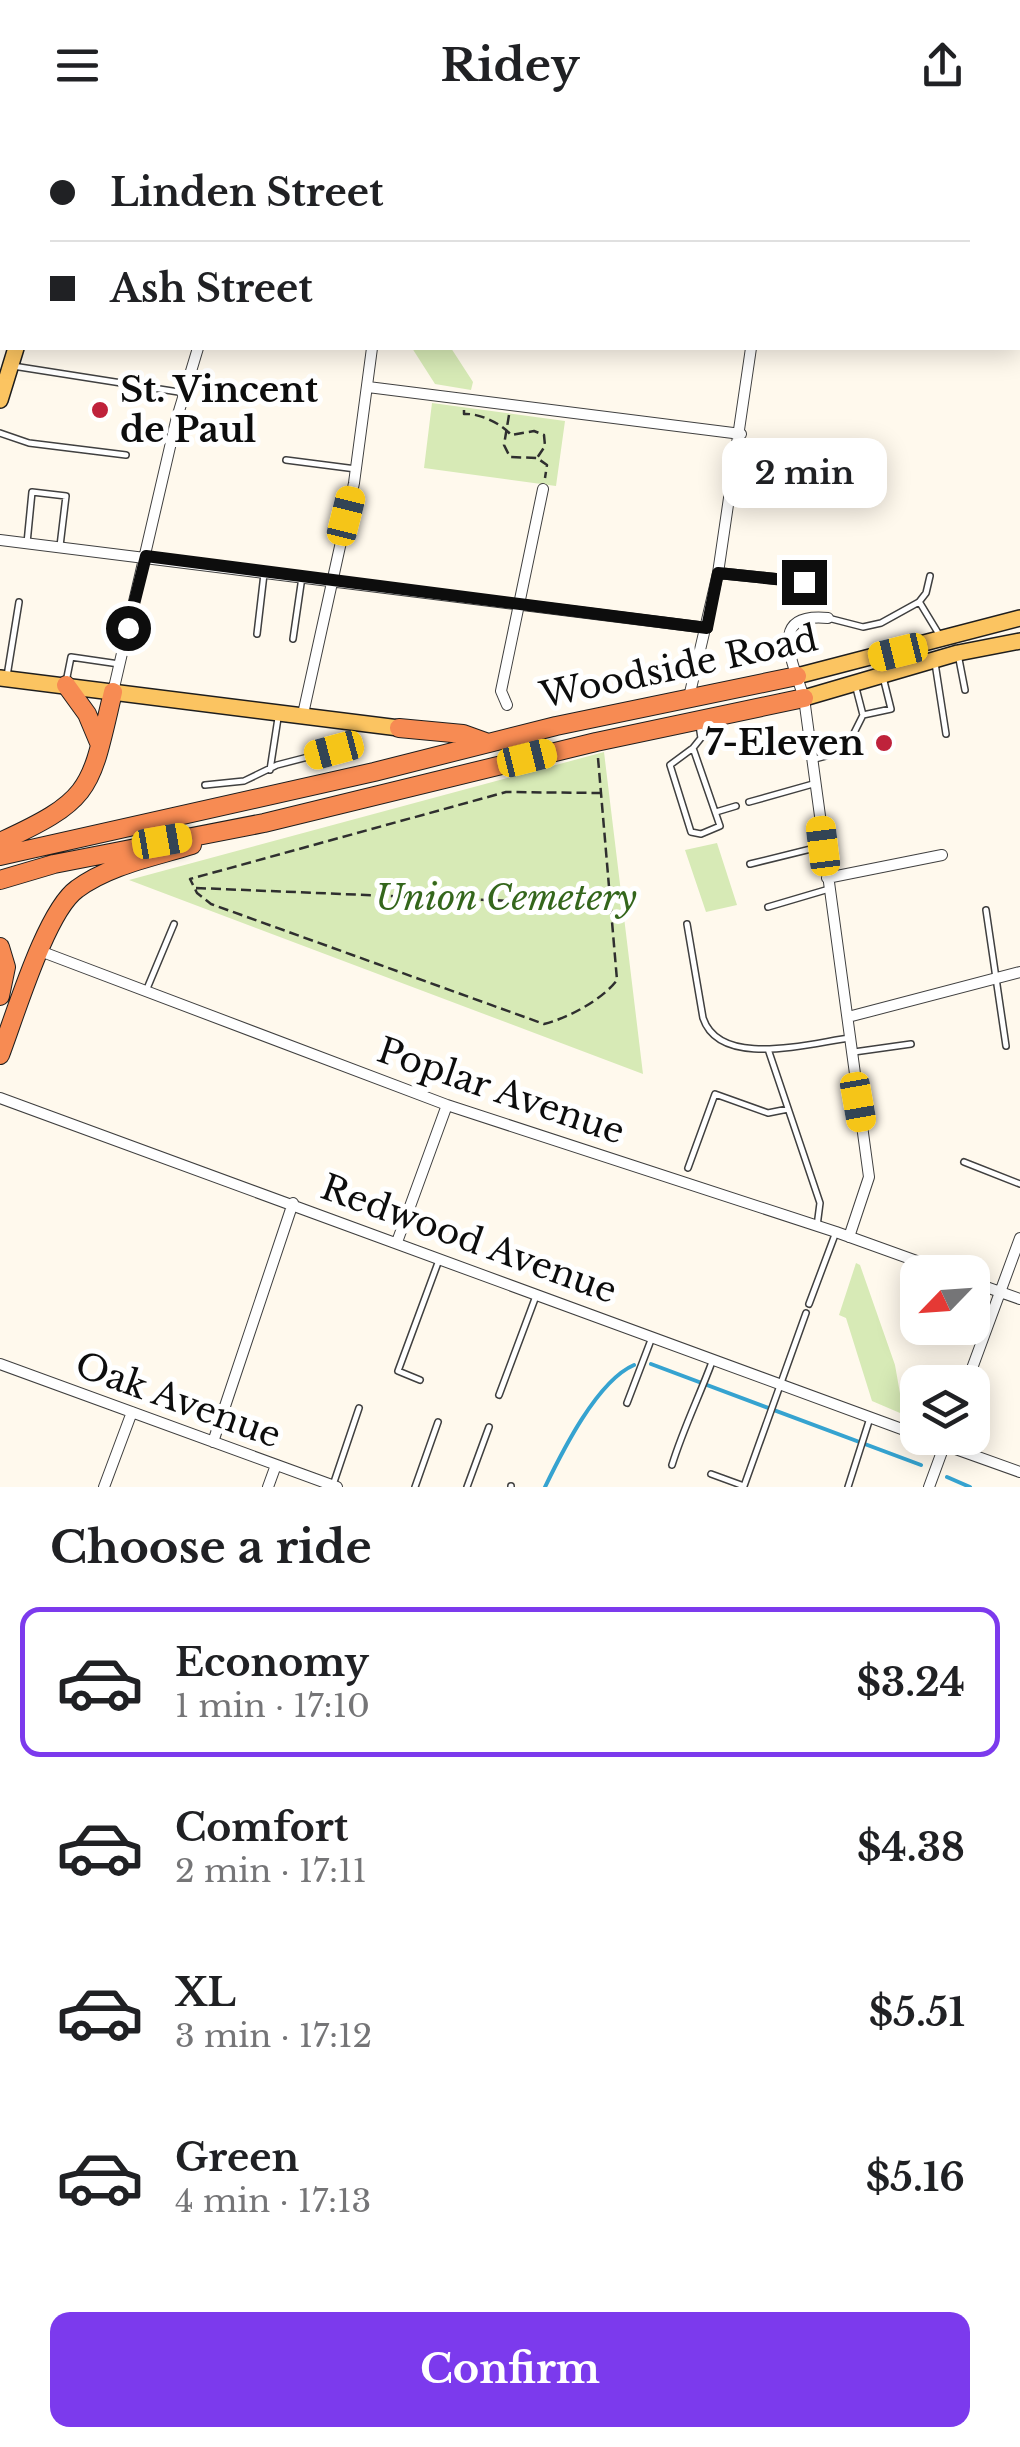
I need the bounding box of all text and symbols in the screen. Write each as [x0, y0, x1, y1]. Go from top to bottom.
text: Ridey [441, 37, 579, 93]
icon: menu [50, 38, 105, 93]
icon: share [915, 38, 970, 93]
text: Linden Street [110, 169, 384, 216]
text: Ash Street [110, 265, 313, 312]
place label: St. Vincent de Paul [120, 368, 319, 451]
marker: St. Vincent de Paul [89, 399, 111, 421]
callout: 2 min [722, 437, 886, 507]
text: 2 min [755, 453, 854, 493]
car [324, 483, 368, 549]
route end [782, 560, 827, 605]
route start [106, 606, 151, 651]
street label: Woodside Road [535, 616, 822, 717]
car [865, 630, 931, 674]
place label: 7-Eleven [705, 721, 864, 764]
car [301, 728, 367, 772]
marker: 7-Eleven [873, 732, 895, 754]
car [494, 736, 560, 780]
car [804, 814, 842, 878]
car [130, 821, 194, 861]
park label: Union Cemetery [375, 876, 637, 919]
street label: Poplar Avenue [372, 1028, 630, 1153]
car [838, 1070, 878, 1134]
street label: Redwood Avenue [316, 1165, 623, 1312]
north arrow [900, 1255, 990, 1345]
map controls [900, 1255, 990, 1455]
street label: Oak Avenue [70, 1343, 287, 1457]
button: layers [900, 1365, 990, 1455]
text: Choose a ride [50, 1519, 372, 1575]
icon: car [55, 1637, 145, 1727]
text: Economy [175, 1639, 369, 1686]
text: $3.24 [856, 1659, 965, 1706]
text: 1 min · 17:10 [175, 1686, 370, 1726]
icon: car [55, 1802, 145, 1892]
text: Comfort [175, 1804, 348, 1851]
text: $4.38 [857, 1824, 965, 1871]
text: 2 min · 17:11 [175, 1851, 367, 1891]
icon: car [55, 1967, 145, 2057]
text: XL [175, 1969, 236, 2016]
text: $5.51 [869, 1989, 965, 2036]
text: 3 min · 17:12 [175, 2016, 372, 2056]
icon: car [55, 2132, 145, 2222]
text: Green [175, 2134, 299, 2181]
text: $5.16 [866, 2154, 965, 2201]
text: 4 min · 17:13 [175, 2181, 371, 2221]
button: Confirm [50, 2312, 970, 2427]

